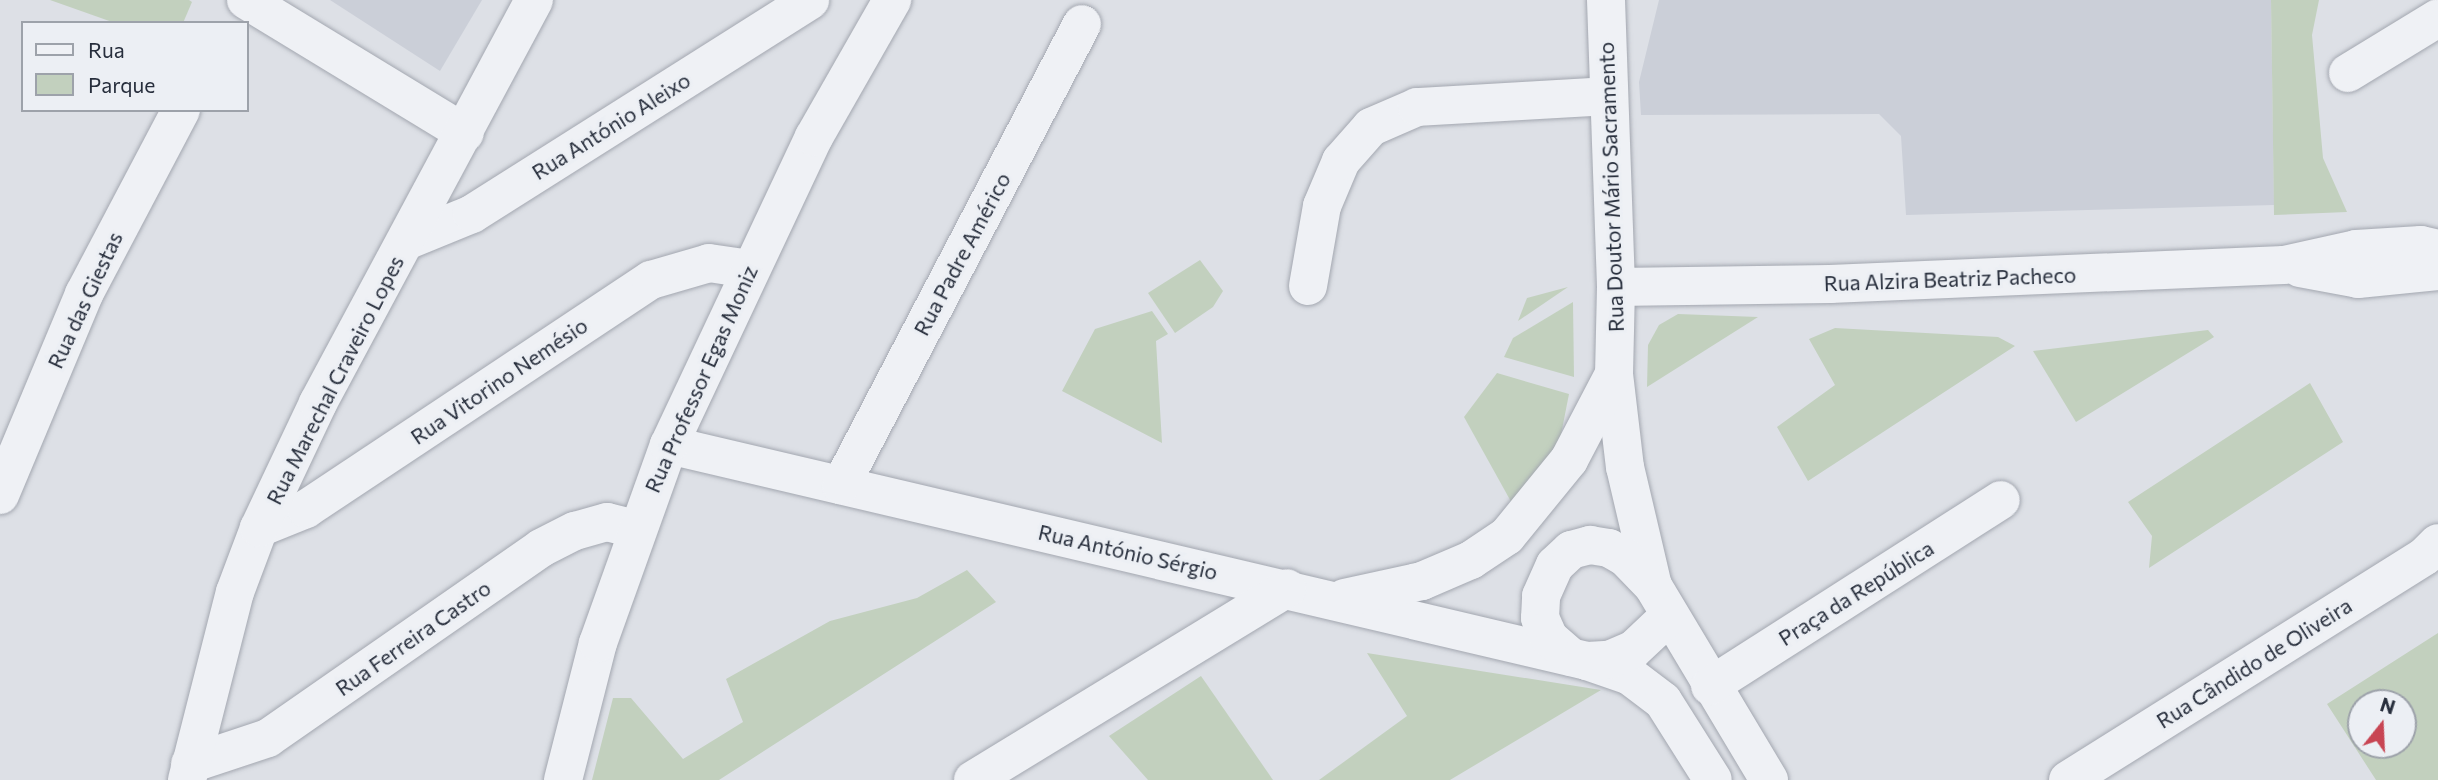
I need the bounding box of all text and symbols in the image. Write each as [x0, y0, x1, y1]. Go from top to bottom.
legend [21, 21, 248, 112]
text: Rua [88, 37, 125, 62]
street label: Rua Doutor Mário Sacramento [1593, 42, 1629, 332]
street label: Rua António Aleixo [527, 67, 695, 185]
text: Parque [88, 72, 155, 97]
street label: Rua Padre Américo [908, 168, 1016, 340]
street label: Rua das Giestas [42, 228, 128, 372]
street label: Rua Marechal Craveiro Lopes [261, 251, 409, 509]
street label: Rua Professor Egas Moniz [639, 262, 763, 496]
street label: Rua Alzira Beatriz Pacheco [1823, 262, 2077, 296]
street label: Rua Vitorino Nemésio [406, 312, 592, 450]
street label: Rua António Sérgio [1036, 519, 1220, 585]
street label: Praça da República [1774, 535, 1938, 651]
street label: Rua Ferreira Castro [331, 575, 495, 701]
street label: Rua Cândido de Oliveira [2152, 593, 2356, 733]
north arrow [2347, 689, 2417, 759]
text: N [2378, 692, 2398, 719]

